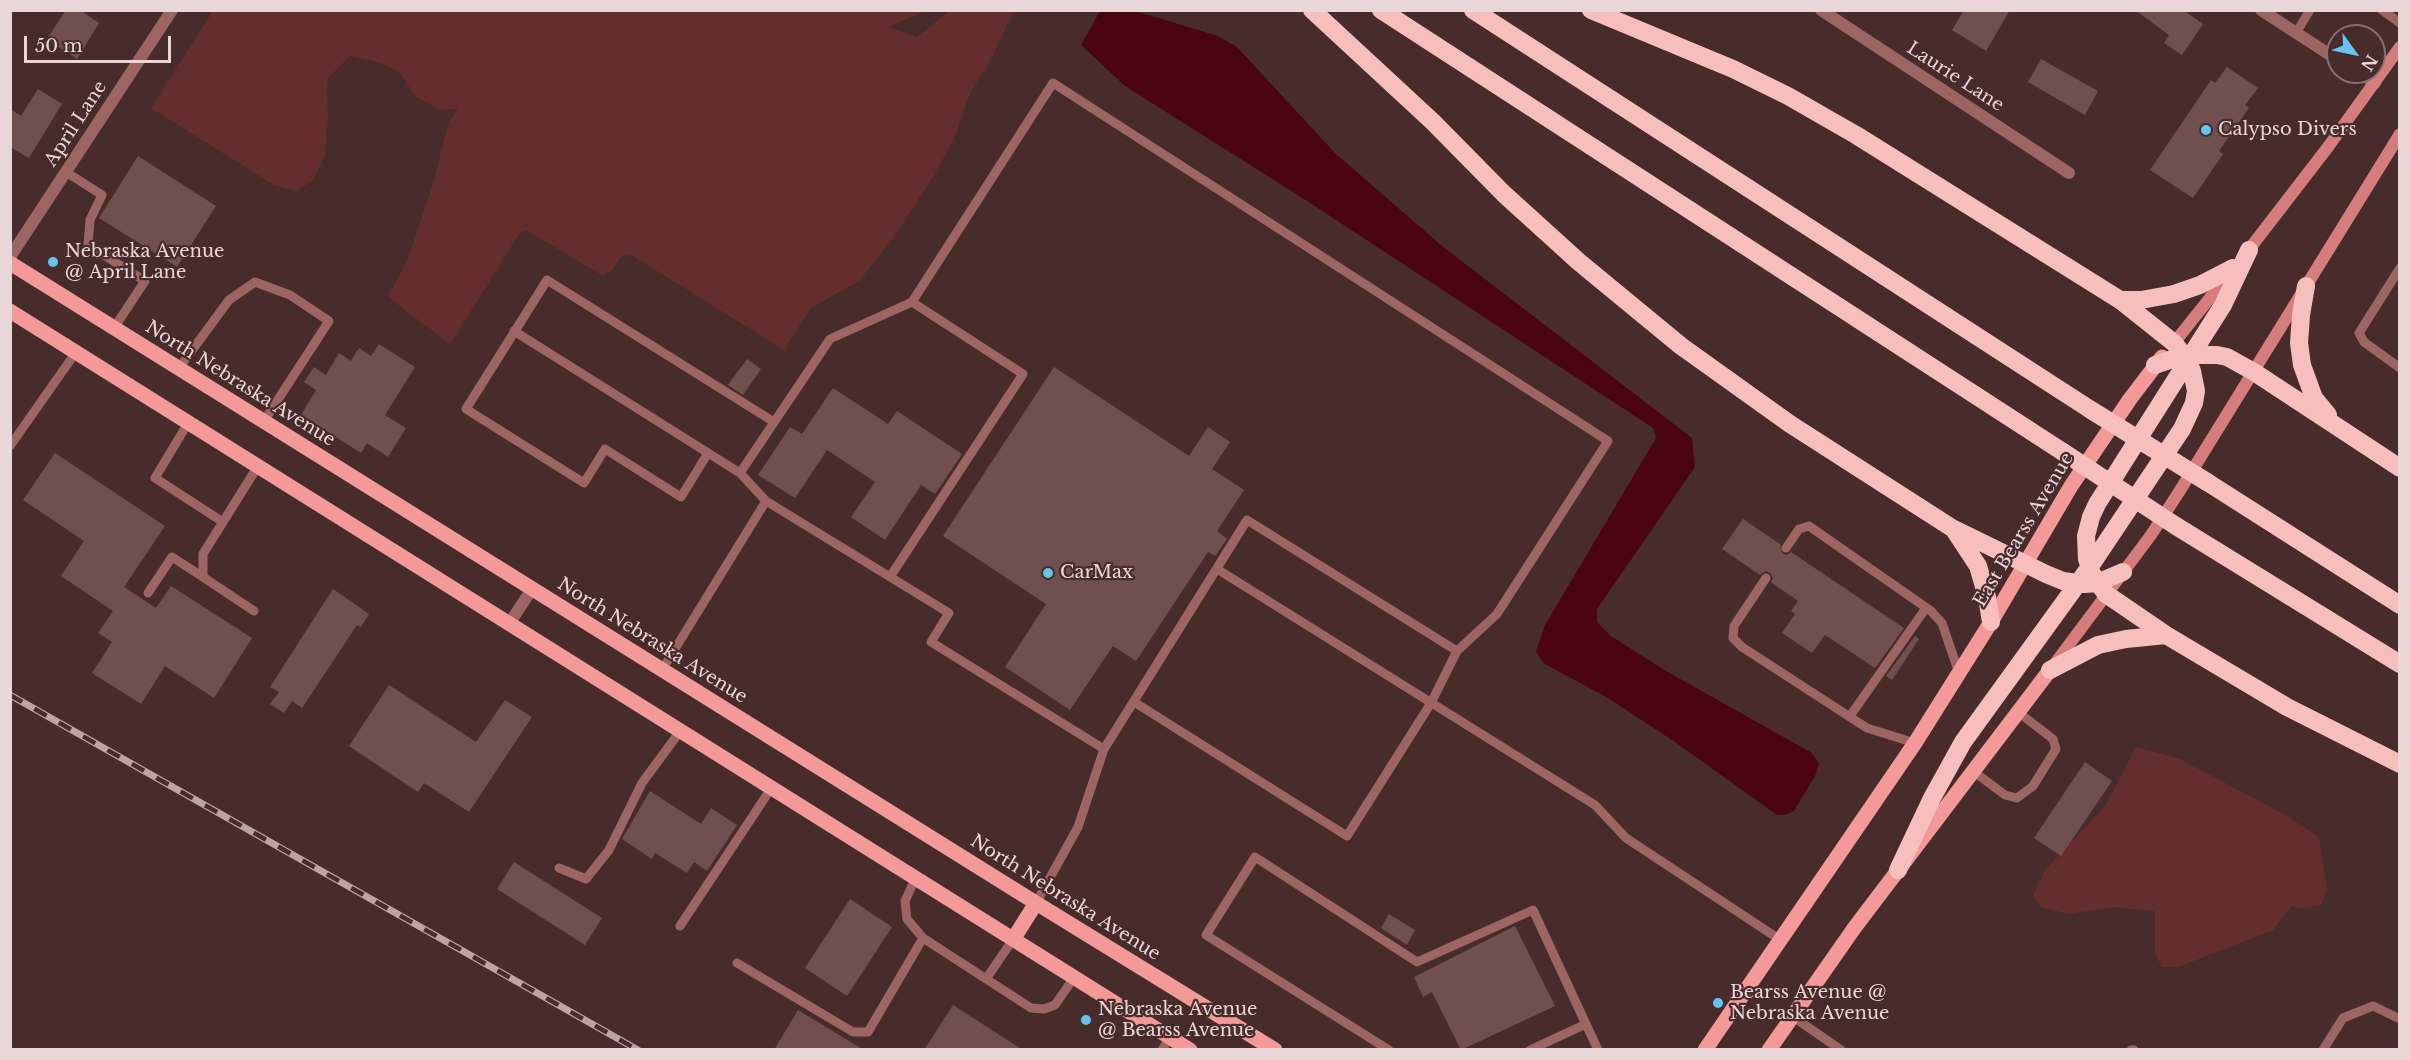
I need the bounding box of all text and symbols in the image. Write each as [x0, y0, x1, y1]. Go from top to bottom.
scale bar [27, 24, 174, 62]
north arrow [2326, 24, 2386, 84]
text: 50 m [35, 35, 83, 57]
street label: Laurie Lane [1903, 38, 2007, 116]
text: N [2357, 51, 2382, 74]
street label: April Lane [40, 77, 112, 171]
place label: Calypso Divers [2218, 119, 2357, 141]
marker: Calypso Divers [2199, 123, 2213, 137]
place label: Nebraska Avenue @ April Lane [65, 241, 224, 284]
marker: Nebraska Avenue @ April Lane [46, 255, 60, 269]
street label: North Nebraska Avenue [141, 317, 339, 451]
street label: East Bearss Avenue [1969, 449, 2079, 611]
place label: CarMax [1060, 562, 1133, 584]
marker: CarMax [1041, 566, 1055, 580]
street label: North Nebraska Avenue [553, 574, 751, 708]
street label: North Nebraska Avenue [966, 831, 1164, 965]
place label: Bearss Avenue @ Nebraska Avenue [1730, 982, 1889, 1024]
marker: Bearss Avenue @ Nebraska Avenue [1711, 996, 1725, 1010]
place label: Nebraska Avenue @ Bearss Avenue [1098, 999, 1257, 1042]
marker: Nebraska Avenue @ Bearss Avenue [1079, 1013, 1093, 1027]

